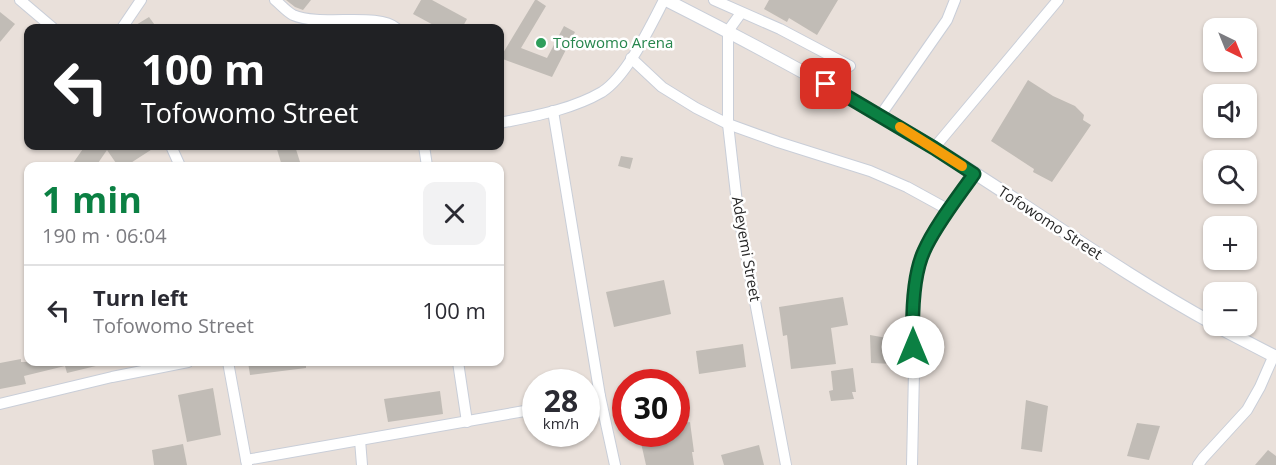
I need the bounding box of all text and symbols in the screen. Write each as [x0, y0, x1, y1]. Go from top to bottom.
north arrow [1203, 18, 1257, 72]
map controls [1203, 18, 1257, 336]
place label: Tofowomo Arena [553, 32, 673, 52]
marker: Tofowomo Arena [534, 36, 548, 50]
text: 100 m [141, 40, 265, 97]
icon: left [42, 48, 120, 126]
pin [800, 58, 851, 109]
icon: arrive [809, 67, 842, 100]
button: sound [1203, 84, 1257, 138]
text: Tofowomo Street [141, 94, 358, 131]
button: search [1203, 150, 1257, 204]
text: 1 min [42, 175, 142, 224]
street label: Tofowomo Street [994, 181, 1107, 263]
button: close [423, 182, 486, 245]
street label: Adeyemi Street [728, 195, 766, 303]
button: + [1203, 216, 1257, 270]
text: 190 m · 06:04 [42, 222, 167, 249]
text: Turn left [93, 282, 188, 312]
button: − [1203, 282, 1257, 336]
icon: left [42, 294, 75, 327]
text: 100 m [422, 295, 486, 325]
text: Tofowomo Street [93, 312, 254, 339]
position arrow [881, 315, 945, 379]
speed limit sign: 30 [612, 369, 690, 447]
text: 28 [544, 380, 578, 421]
text: km/h [543, 413, 579, 433]

